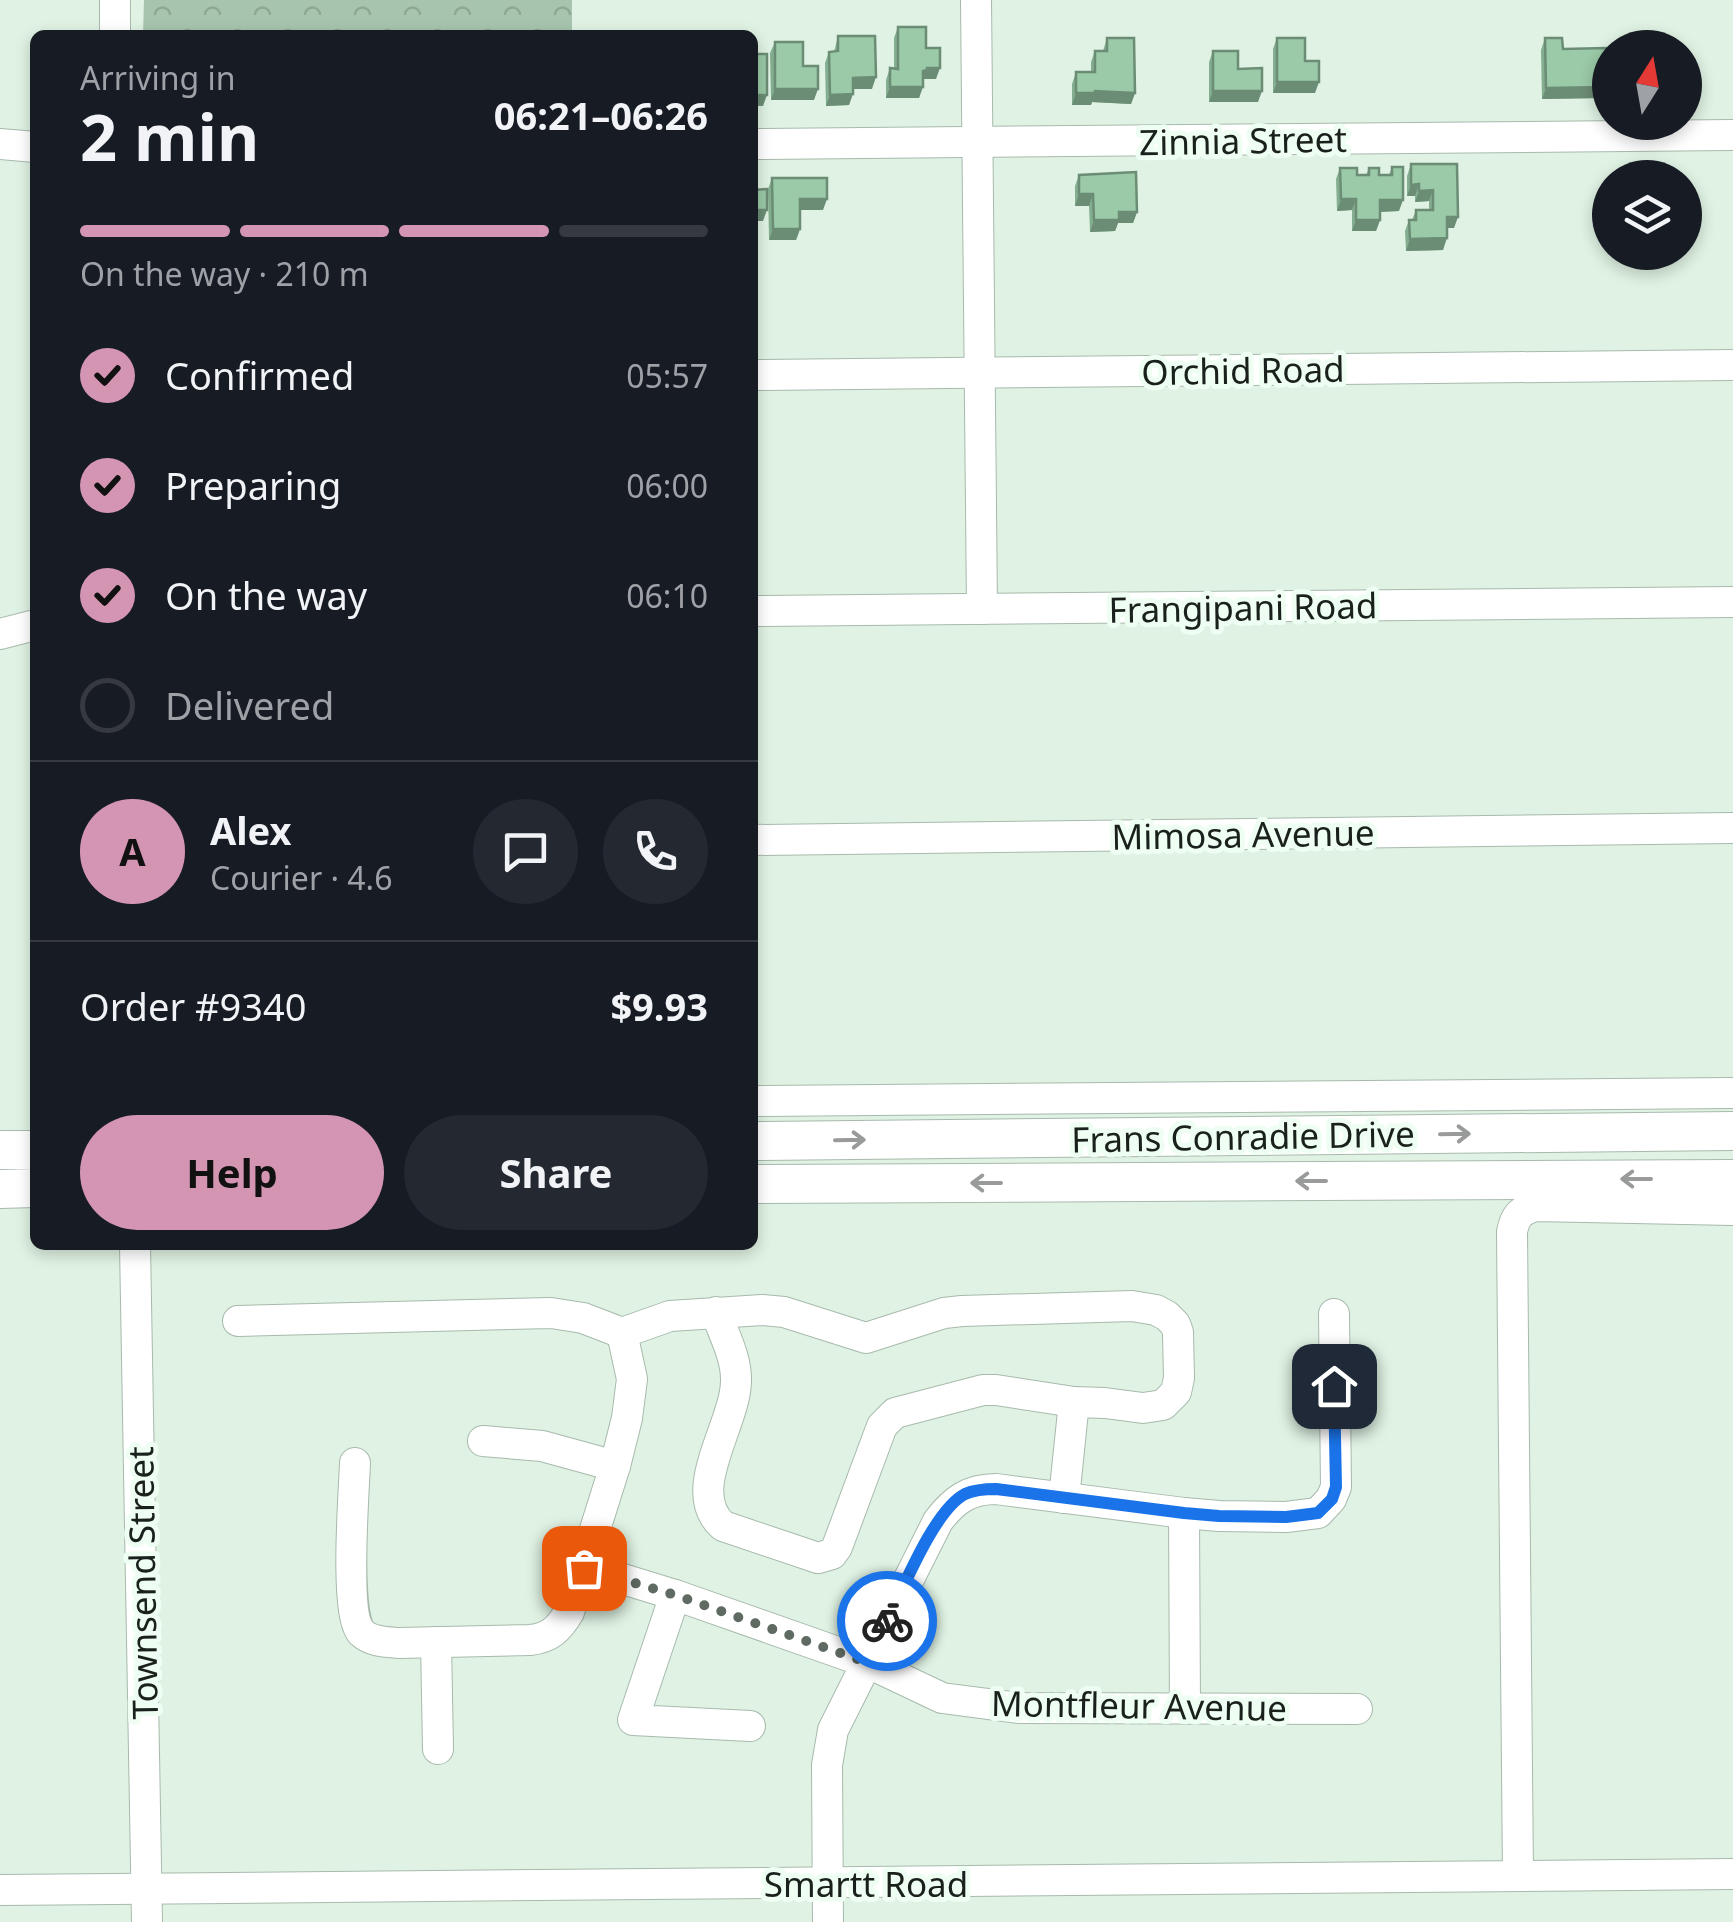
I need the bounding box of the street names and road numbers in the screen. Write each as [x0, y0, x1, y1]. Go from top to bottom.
street label: Zinnia Street [1139, 115, 1347, 165]
street label: Orchid Road [1141, 345, 1345, 395]
street label: Frangipani Road [1108, 581, 1378, 633]
street label: Mimosa Avenue [1111, 808, 1375, 860]
street label: Frans Conradie Drive [1071, 1110, 1415, 1162]
street label: Townsend Street [116, 1446, 168, 1720]
street label: Montfleur Avenue [991, 1679, 1287, 1731]
street label: Smartt Road [764, 1860, 968, 1907]

